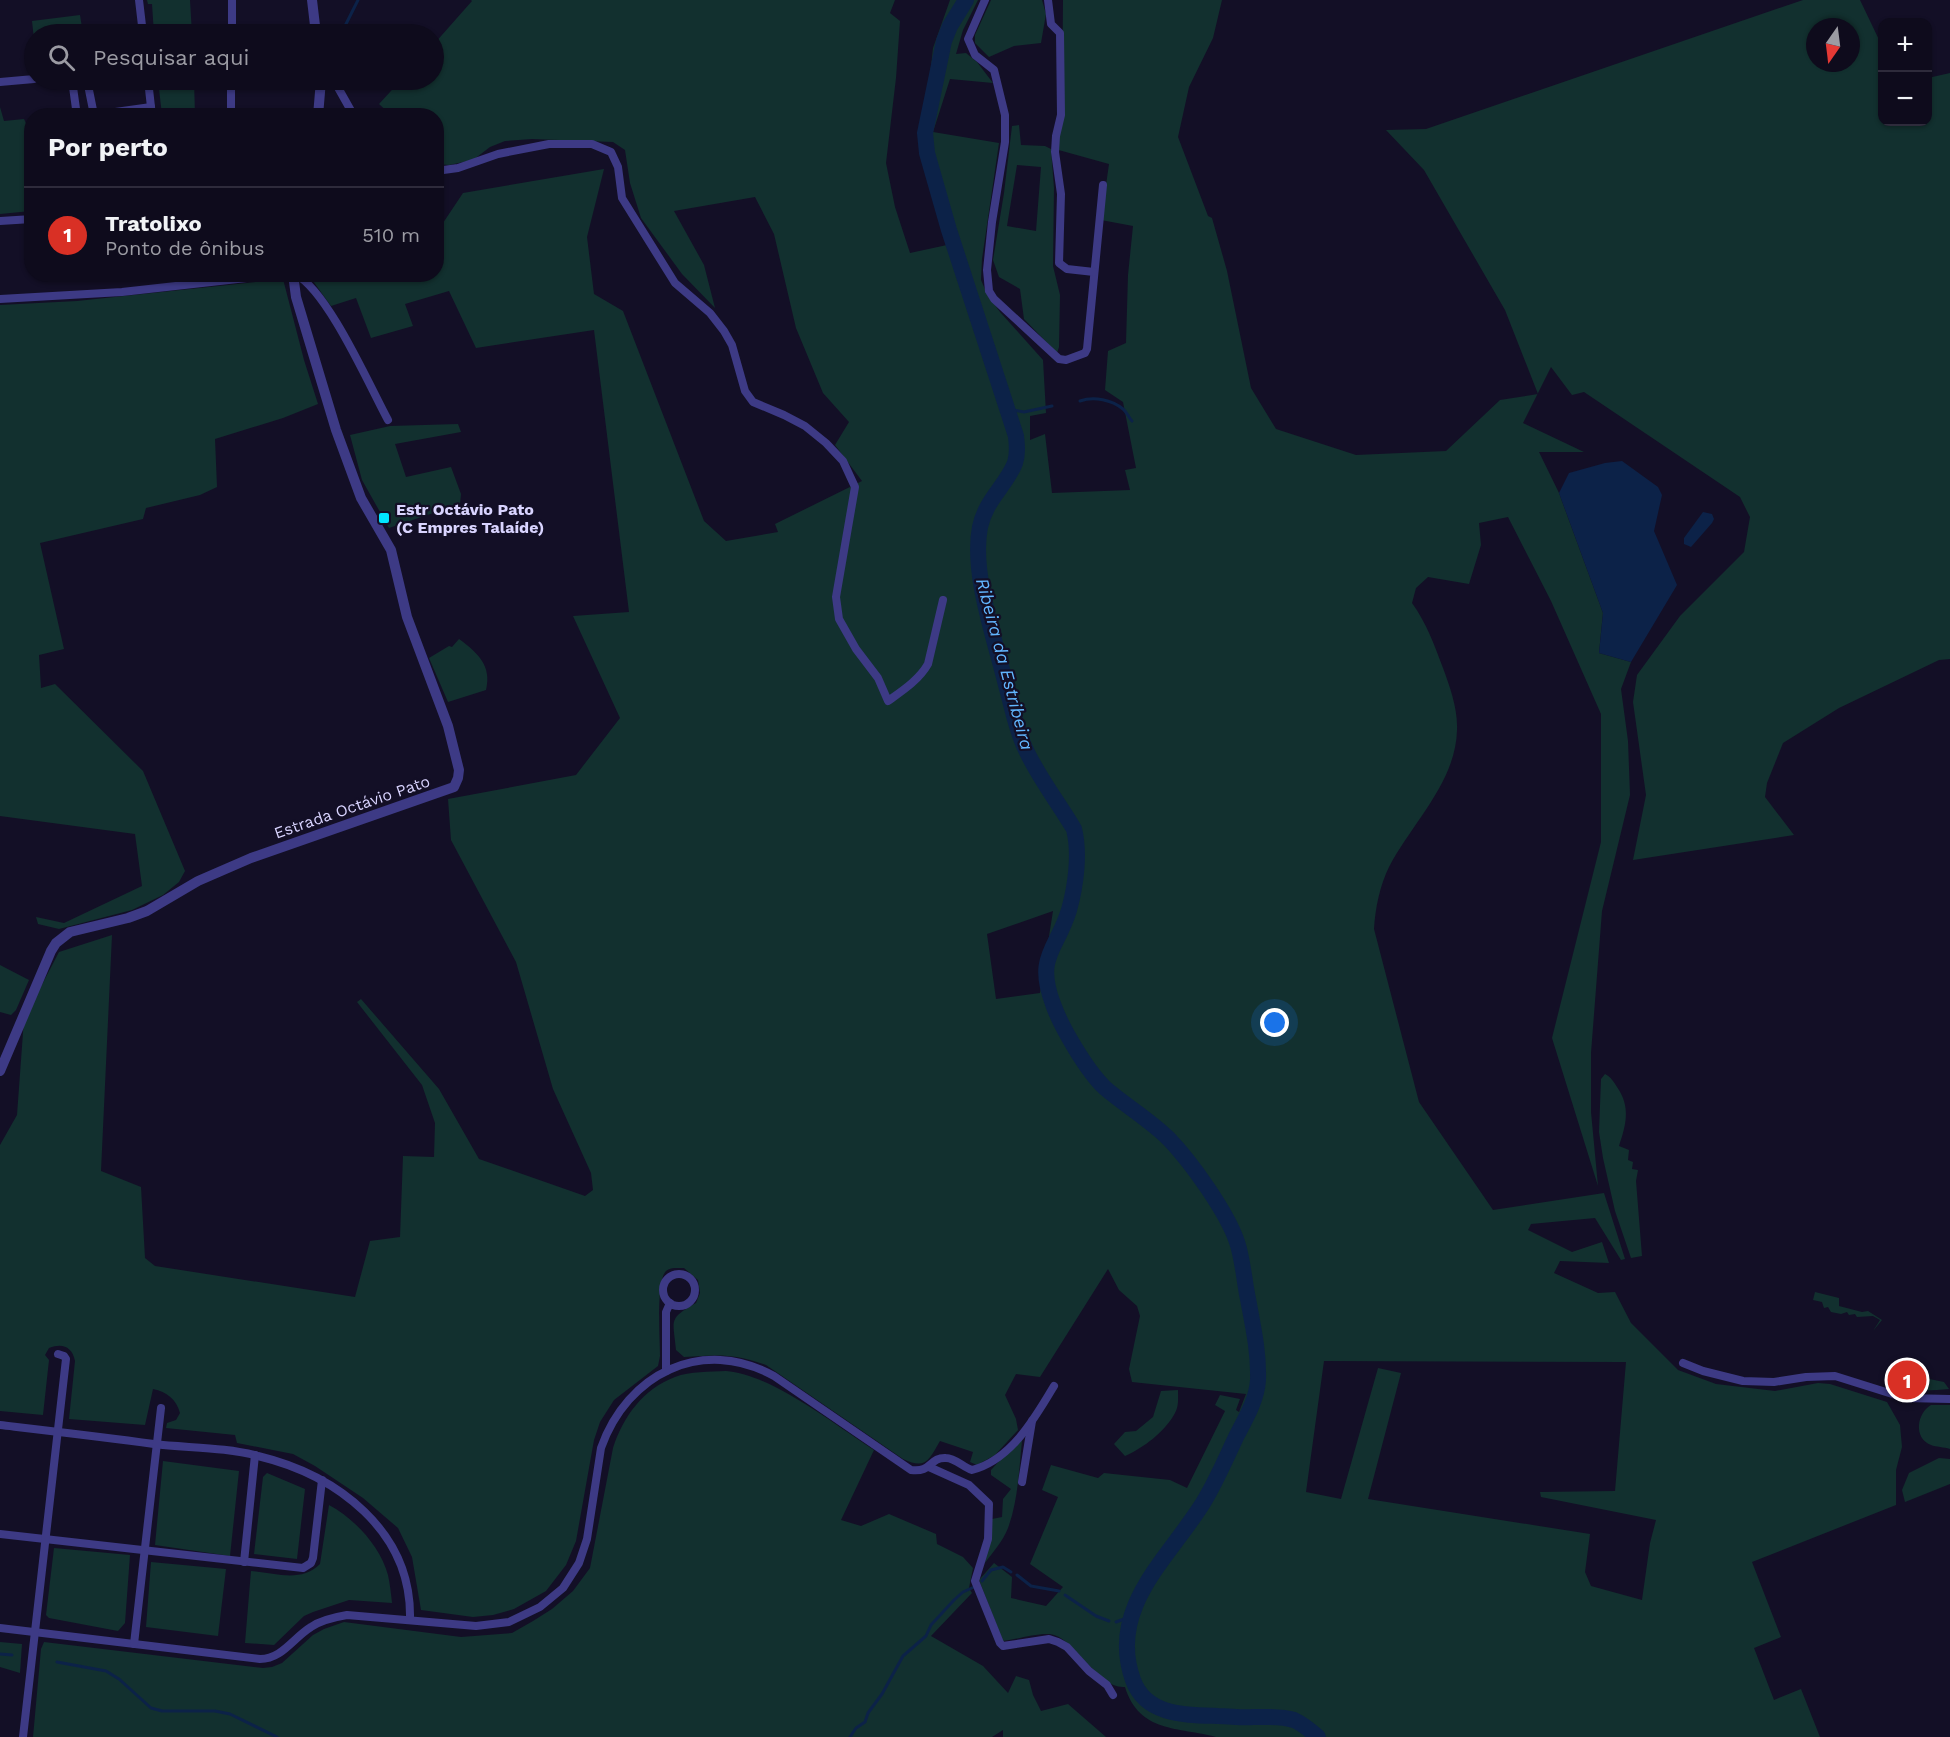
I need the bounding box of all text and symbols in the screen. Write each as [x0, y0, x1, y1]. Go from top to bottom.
north arrow [1806, 18, 1860, 72]
map controls [1878, 18, 1932, 126]
button: + [1878, 18, 1932, 72]
search box [24, 24, 444, 90]
icon: search [45, 41, 78, 74]
text: Pesquisar aqui [93, 45, 249, 70]
button: − [1878, 72, 1932, 126]
text: Por perto [48, 132, 168, 162]
text: Tratolixo [105, 211, 202, 236]
text: 1 [63, 223, 72, 247]
text: 510 m [362, 223, 420, 247]
text: Ponto de ônibus [105, 236, 264, 260]
place label: Estr Octávio Pato (C Empres Talaíde) [396, 500, 544, 537]
marker: Estr Octávio Pato (C Empres Talaíde) [377, 511, 391, 525]
water label: Ribeira da Estribeira [972, 576, 1038, 752]
street label: Estrada Octávio Pato [272, 771, 432, 843]
your location [1260, 1008, 1289, 1037]
pin: 1 [1888, 1358, 1926, 1402]

